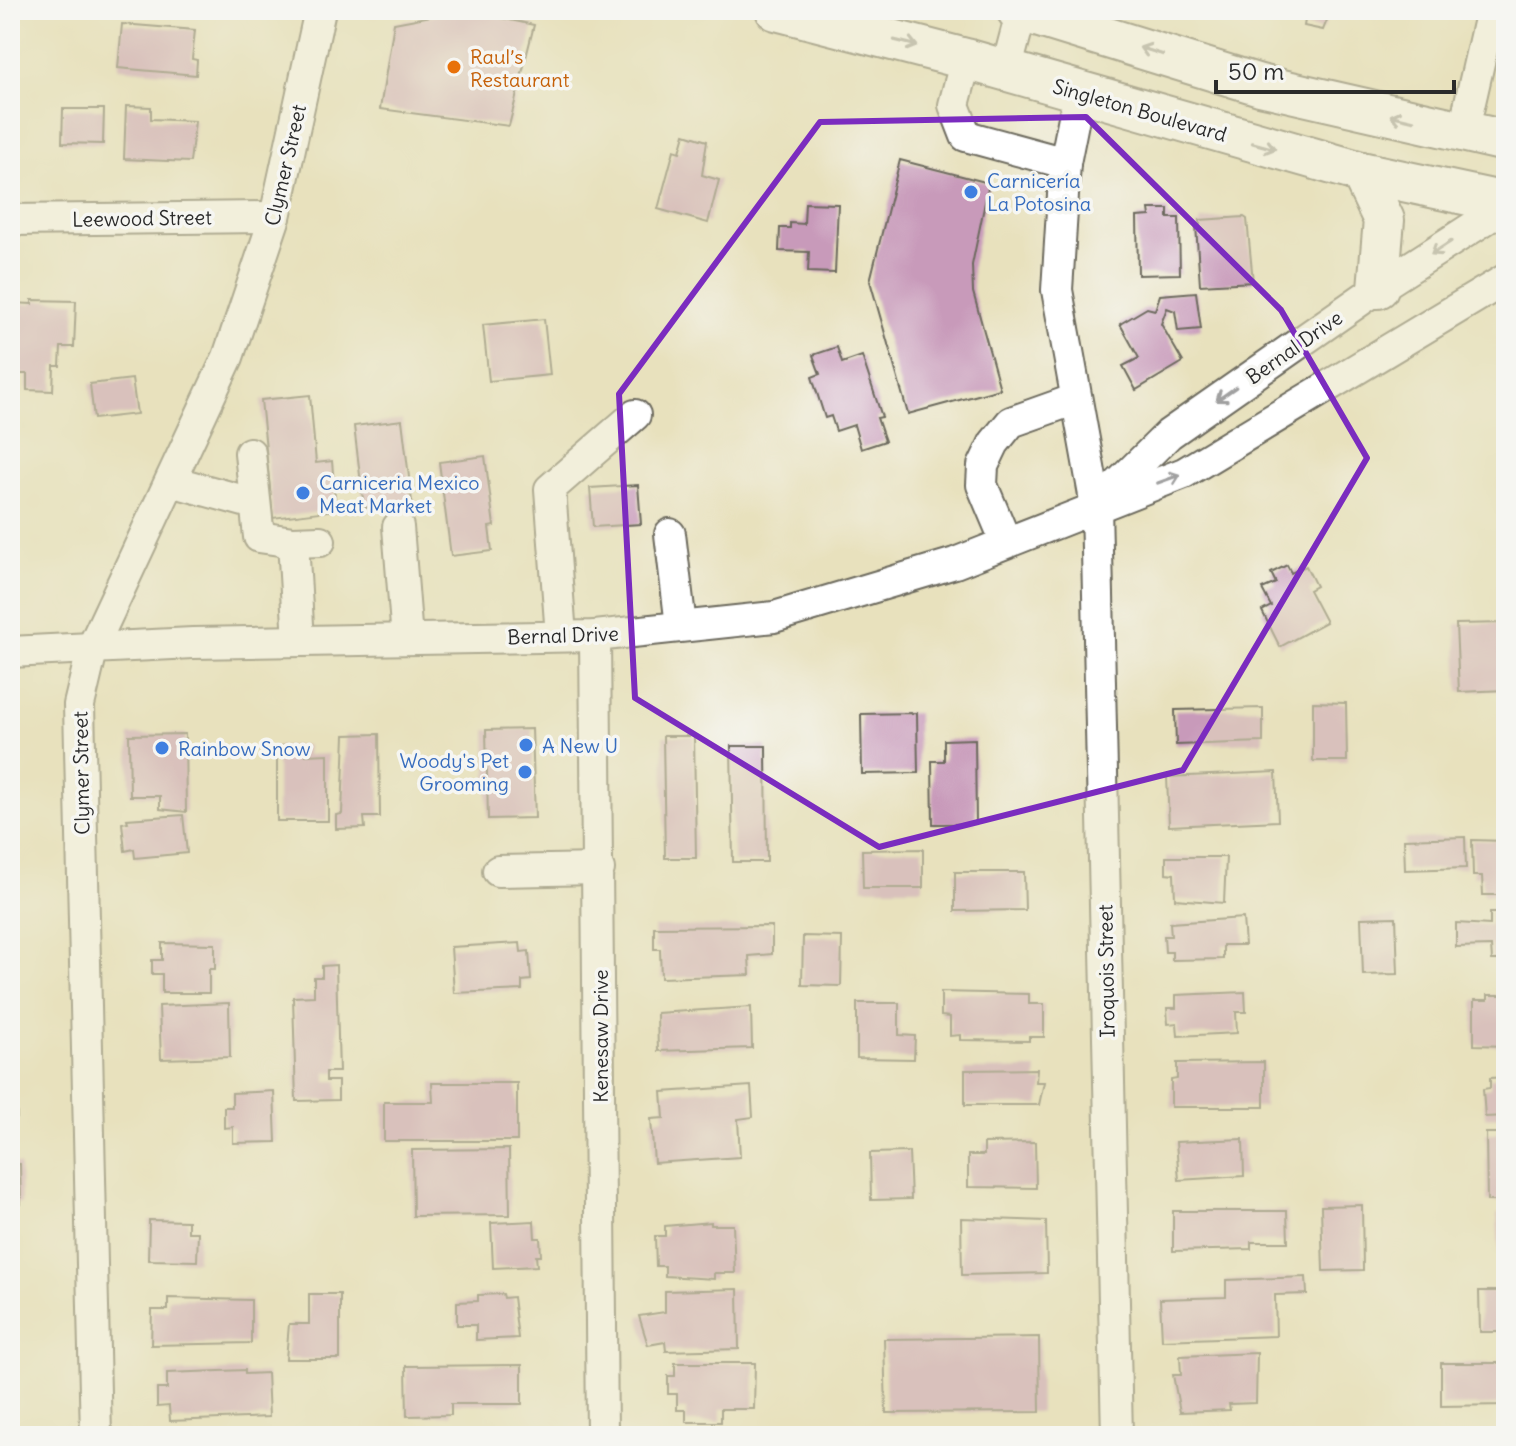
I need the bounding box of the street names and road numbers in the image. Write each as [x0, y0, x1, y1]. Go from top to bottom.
street label: Singleton Boulevard [1050, 73, 1230, 147]
street label: Clymer Street [259, 102, 311, 228]
street label: Leewood Street [72, 204, 212, 232]
street label: Bernal Drive [1241, 305, 1347, 389]
street label: Bernal Drive [507, 621, 619, 649]
street label: Clymer Street [67, 711, 95, 835]
street label: Iroquois Street [1092, 904, 1120, 1038]
street label: Kenesaw Drive [588, 969, 613, 1103]

